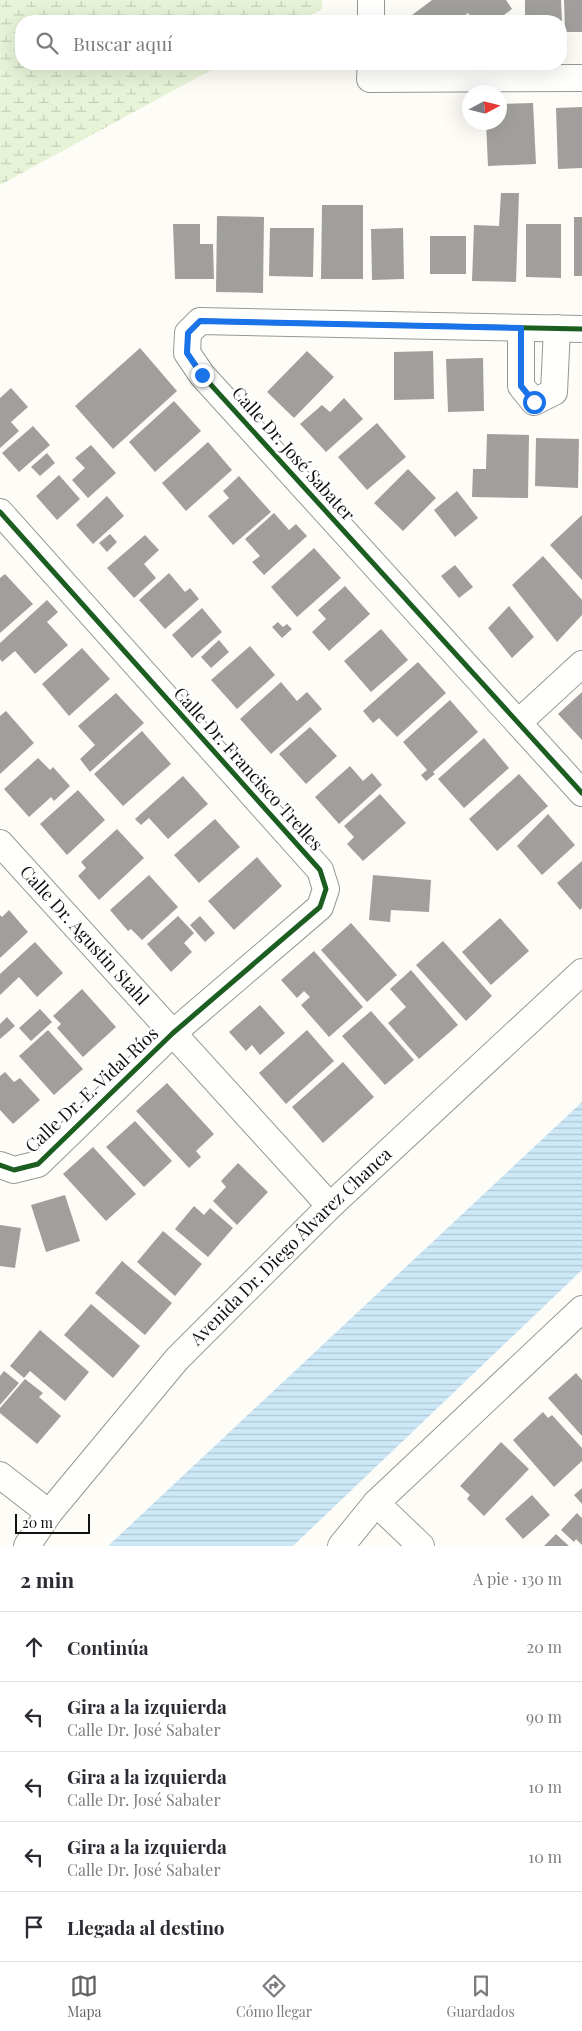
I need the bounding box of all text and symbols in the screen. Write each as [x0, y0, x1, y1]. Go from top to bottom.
search box [15, 15, 567, 70]
icon: search [33, 29, 61, 57]
text: Buscar aquí [73, 30, 173, 56]
north arrow [462, 85, 507, 130]
route end [191, 364, 214, 387]
street label: Calle Dr. José Sabater [227, 381, 360, 526]
route start [523, 391, 546, 414]
street label: Calle Dr. Francisco Trelles [169, 681, 329, 855]
street label: Calle Dr. Agustin Stahl [15, 860, 155, 1010]
street label: Calle Dr. E. Vidal Ríos [20, 1021, 163, 1157]
street label: Avenida Dr. Diego Álvarez Chanca [184, 1142, 396, 1351]
scale bar [15, 1511, 90, 1534]
text: 20 m [22, 1513, 53, 1532]
text: 2 min [20, 1565, 74, 1593]
text: A pie · 130 m [473, 1568, 562, 1589]
icon: ahead [20, 1633, 48, 1661]
text: Continúa [67, 1634, 149, 1660]
text: 20 m [527, 1636, 562, 1657]
text: Gira a la izquierda [67, 1693, 227, 1719]
icon: left [20, 1703, 48, 1731]
text: 90 m [526, 1706, 562, 1727]
text: Calle Dr. José Sabater [67, 1719, 221, 1740]
text: Gira a la izquierda [67, 1763, 227, 1789]
icon: left [20, 1773, 48, 1801]
text: 10 m [528, 1776, 562, 1797]
text: Calle Dr. José Sabater [67, 1789, 221, 1810]
text: Gira a la izquierda [67, 1833, 227, 1859]
icon: left [20, 1843, 48, 1871]
text: 10 m [528, 1846, 562, 1867]
text: Calle Dr. José Sabater [67, 1859, 221, 1880]
icon: arrive [20, 1913, 48, 1941]
text: Llegada al destino [67, 1914, 225, 1940]
tab: Mapa [67, 1972, 102, 2021]
tab: Cómo llegar [236, 1972, 312, 2021]
tab: Guardados [447, 1972, 515, 2021]

